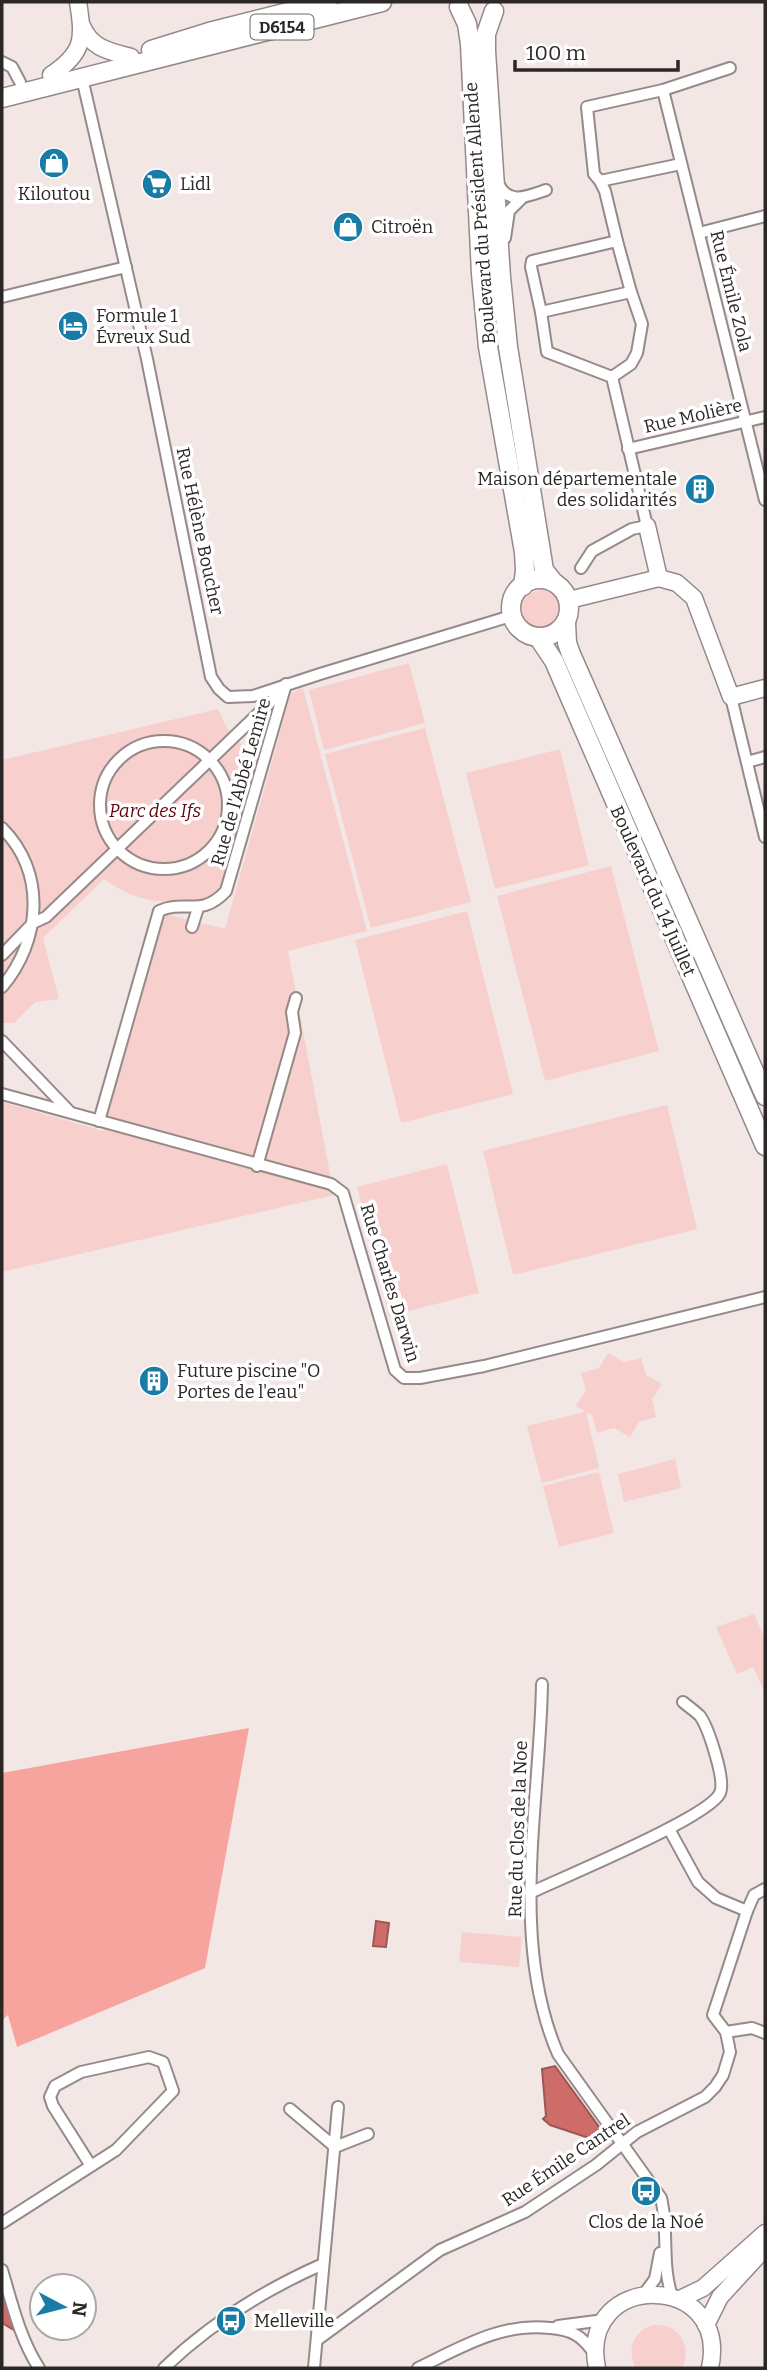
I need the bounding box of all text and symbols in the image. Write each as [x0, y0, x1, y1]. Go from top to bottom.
road number: D6154 [250, 15, 314, 40]
scale bar [515, 28, 678, 72]
text: 100 m [526, 40, 586, 66]
street label: Boulevard du Président Allende [460, 81, 500, 345]
shop icon: Kiloutou [37, 146, 71, 180]
supermarket icon: Lidl [140, 167, 174, 201]
place label: Lidl [180, 173, 211, 195]
place label: Kiloutou [18, 183, 90, 205]
shop icon: Citroën [331, 210, 365, 244]
place label: Citroën [371, 216, 434, 238]
street label: Rue Émile Zola [705, 228, 758, 354]
place label: Formule 1 Évreux Sud [96, 305, 191, 348]
hotel icon: Formule 1 Évreux Sud [56, 309, 90, 343]
street label: Rue Molière [642, 394, 744, 438]
street label: Rue Hélène Boucher [171, 445, 229, 617]
place label: Maison départementale des solidarités [477, 468, 677, 511]
building icon: Maison départementale des solidarités [683, 472, 717, 506]
street label: Rue de l'Abbé Lemire [206, 695, 276, 869]
park label: Parc des Ifs [109, 800, 201, 822]
street label: Boulevard du 14 Juillet [605, 802, 701, 980]
street label: Rue Charles Darwin [355, 1201, 425, 1366]
place label: Future piscine "O Portes de l'eau" [177, 1360, 321, 1403]
building icon: Future piscine "O Portes de l'eau" [137, 1364, 171, 1398]
street label: Rue du Clos de la Noe [504, 1740, 532, 1918]
street label: Rue Émile Cantrel [497, 2108, 634, 2211]
bus stop icon: Clos de la Noé [629, 2174, 663, 2208]
place label: Clos de la Noé [588, 2211, 704, 2233]
north arrow [28, 2272, 98, 2342]
text: N [67, 2300, 92, 2318]
bus stop icon: Melleville [214, 2304, 248, 2338]
place label: Melleville [254, 2310, 334, 2332]

